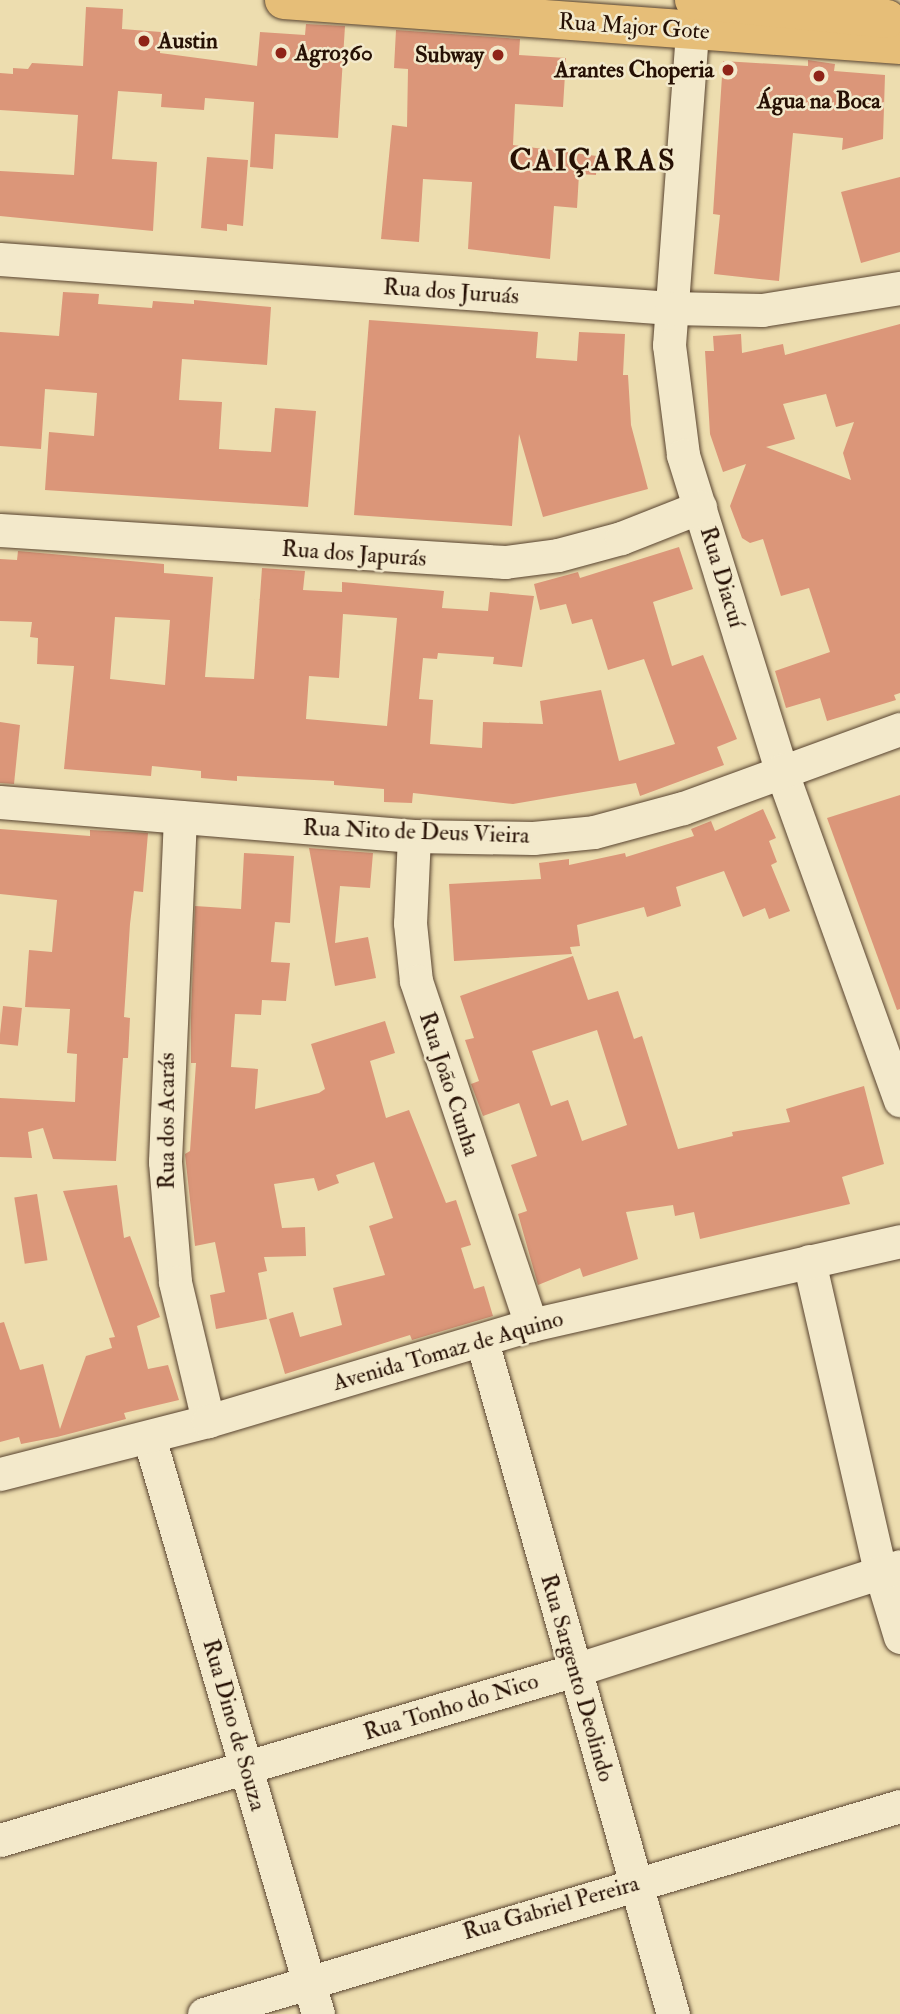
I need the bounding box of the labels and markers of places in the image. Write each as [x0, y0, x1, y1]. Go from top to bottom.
place label: Austin [158, 27, 218, 55]
marker: Austin [136, 33, 152, 49]
place label: Agro360 [295, 39, 373, 67]
place label: Subway [415, 41, 484, 69]
marker: Agro360 [273, 45, 289, 61]
marker: Subway [490, 47, 506, 63]
place label: Arantes Choperia [554, 56, 714, 84]
marker: Arantes Choperia [720, 62, 736, 78]
marker: Água na Boca [811, 68, 827, 84]
place label: Água na Boca [757, 87, 881, 115]

